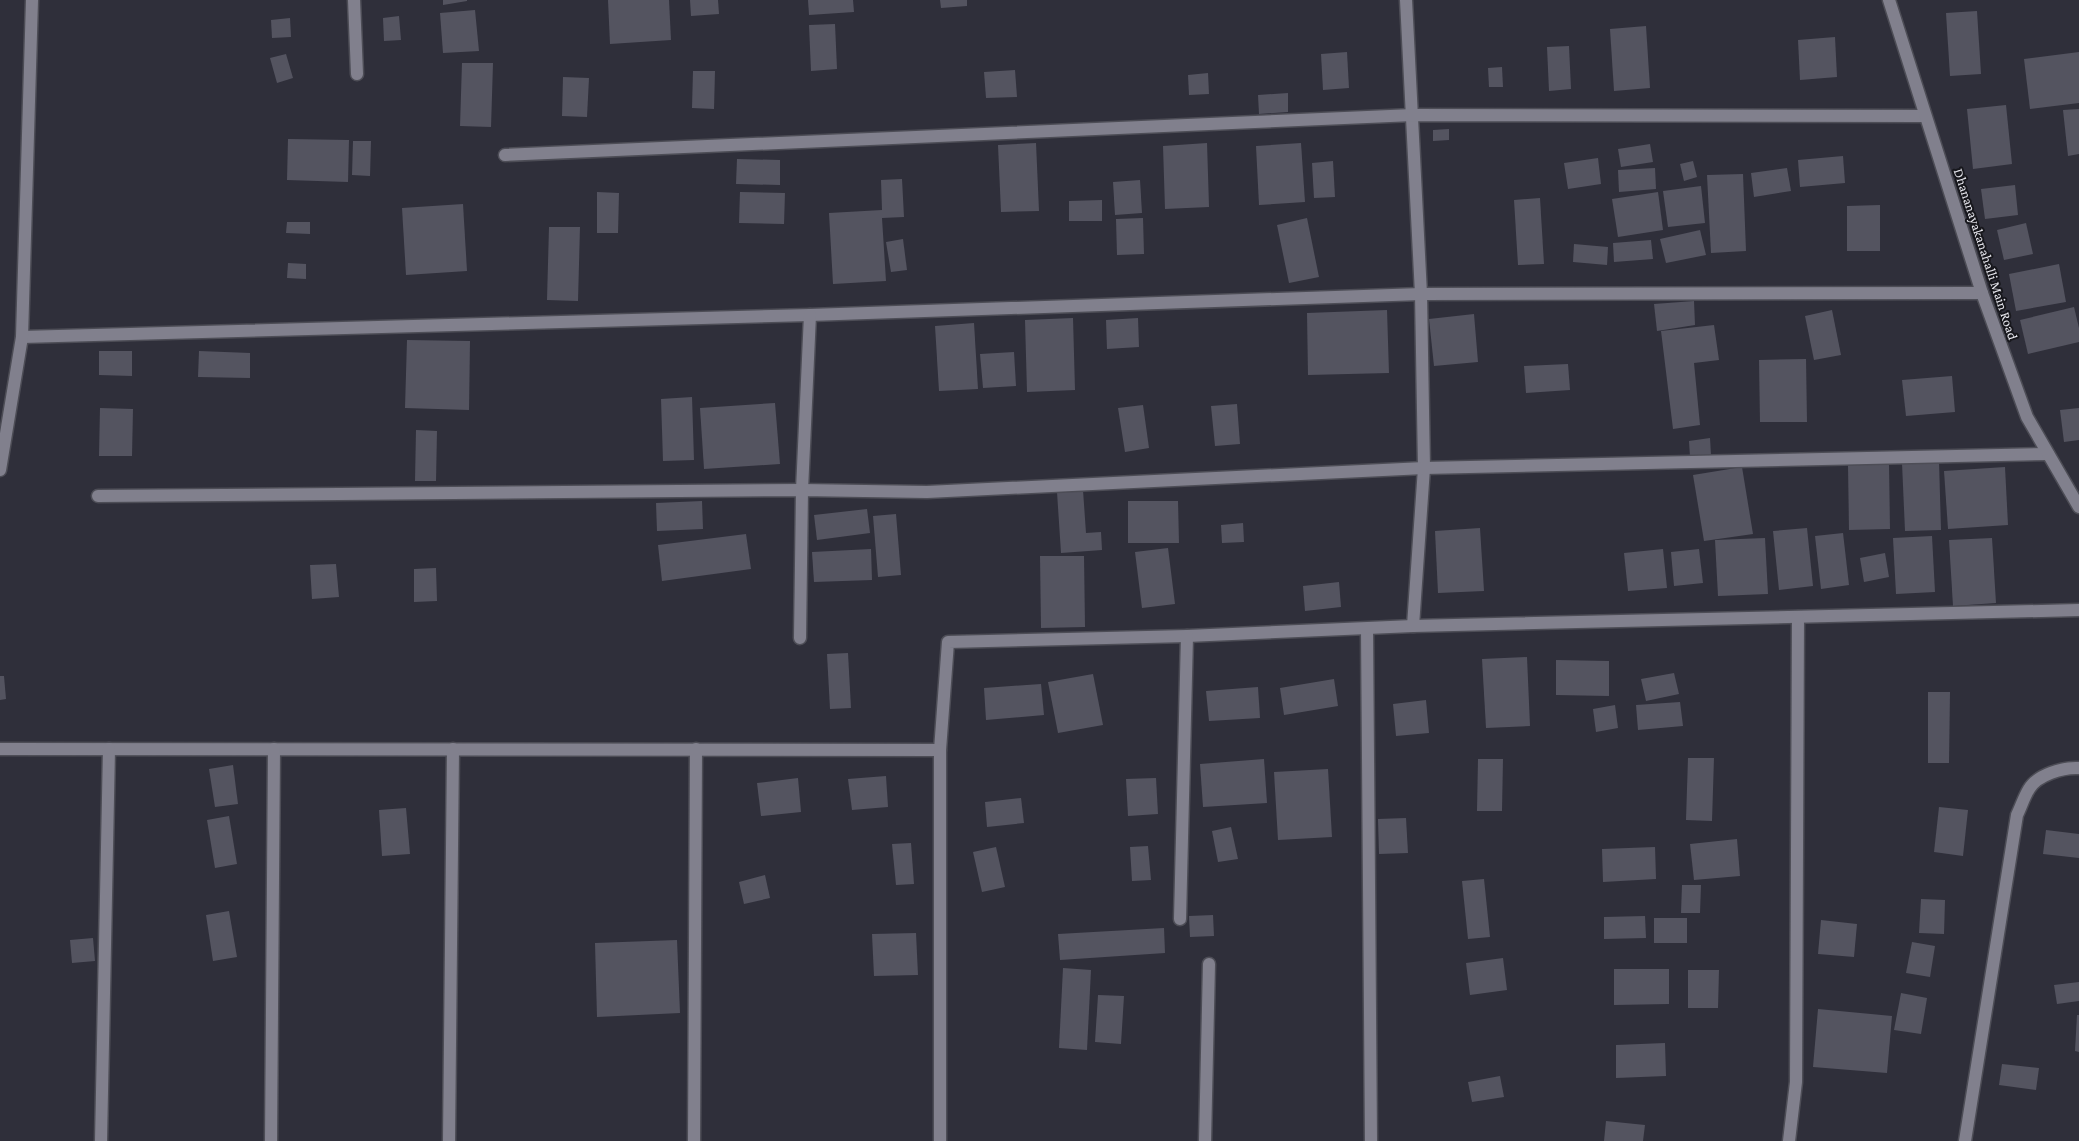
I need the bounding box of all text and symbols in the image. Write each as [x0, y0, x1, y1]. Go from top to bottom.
street label: Dhananayakanahalli Main Road [1951, 166, 2021, 342]

